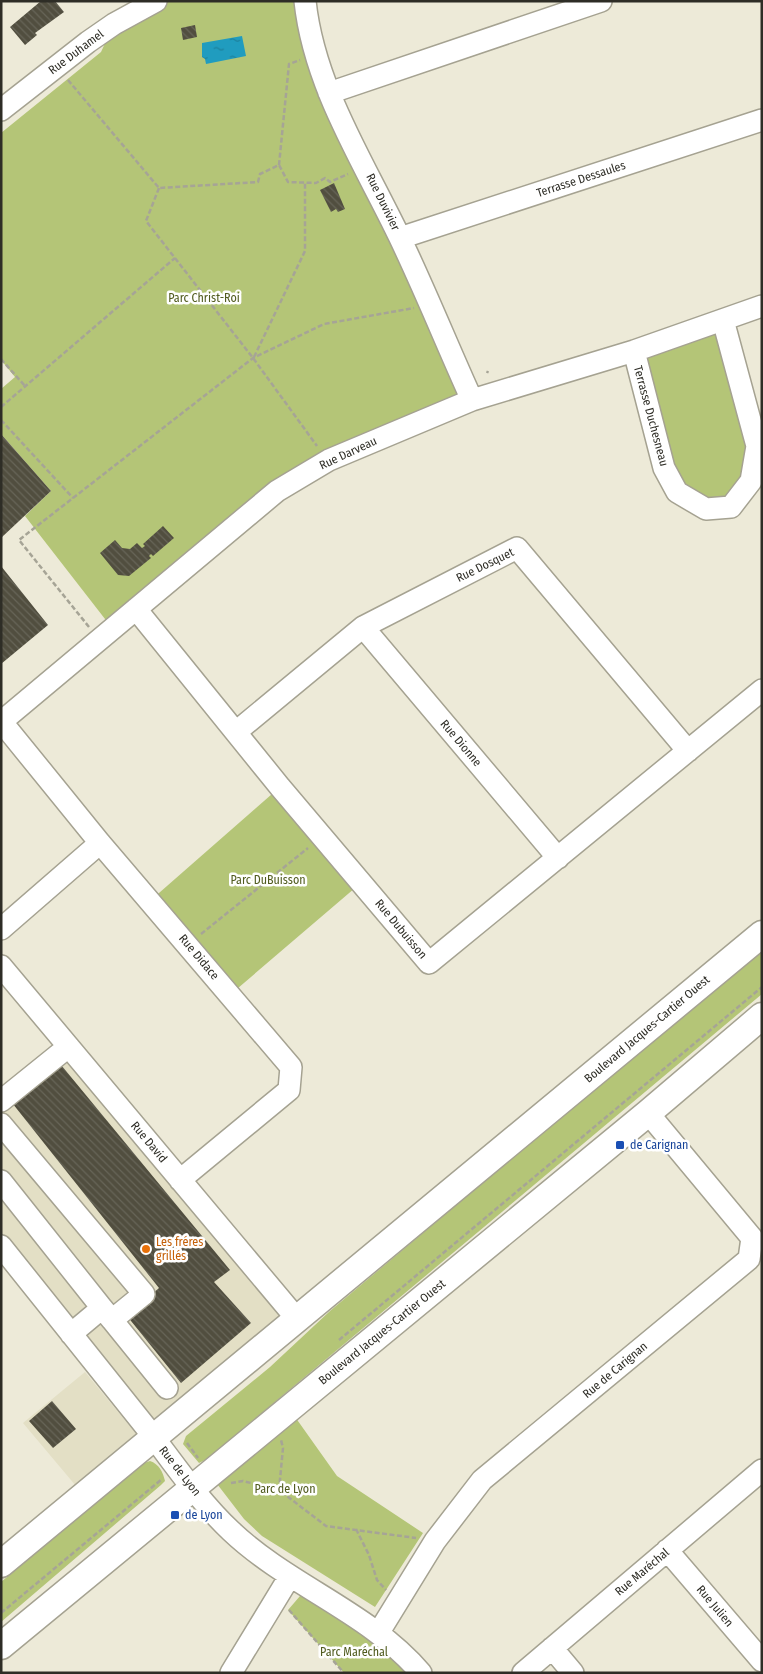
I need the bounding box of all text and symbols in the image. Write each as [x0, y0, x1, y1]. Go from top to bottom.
street label: Rue Duhamel [46, 27, 106, 77]
street label: Terrasse Dessaules [535, 158, 627, 200]
street label: Rue Duvivier [363, 171, 403, 233]
park label: Parc Christ-Roi [168, 291, 240, 305]
street label: Terrasse Duchesneau [631, 364, 671, 468]
street label: Rue Darveau [317, 434, 379, 472]
street label: Rue Dosquet [454, 545, 516, 585]
street label: Rue Dionne [437, 717, 485, 769]
park label: Parc DuBuisson [230, 873, 306, 887]
street label: Rue Dubuisson [372, 896, 430, 962]
street label: Rue Didace [176, 932, 222, 983]
street label: Boulevard Jacques-Cartier Ouest [582, 972, 713, 1086]
street label: Rue David [128, 1119, 170, 1165]
place label: de Carignan [630, 1138, 688, 1152]
marker: de Carignan [614, 1139, 626, 1151]
place label: Les fréres grillés [156, 1235, 203, 1263]
marker: Les fréres grillés [140, 1243, 152, 1255]
street label: Boulevard Jacques-Cartier Ouest [316, 1276, 448, 1388]
street label: Rue de Carignan [580, 1339, 650, 1401]
street label: Rue de Lyon [156, 1443, 204, 1499]
park label: Parc de Lyon [255, 1482, 316, 1496]
place label: de Lyon [185, 1508, 223, 1522]
marker: de Lyon [169, 1509, 181, 1521]
street label: Rue Maréchal [612, 1545, 672, 1599]
street label: Rue Julien [694, 1583, 736, 1629]
park label: Parc Maréchal [320, 1645, 388, 1659]

